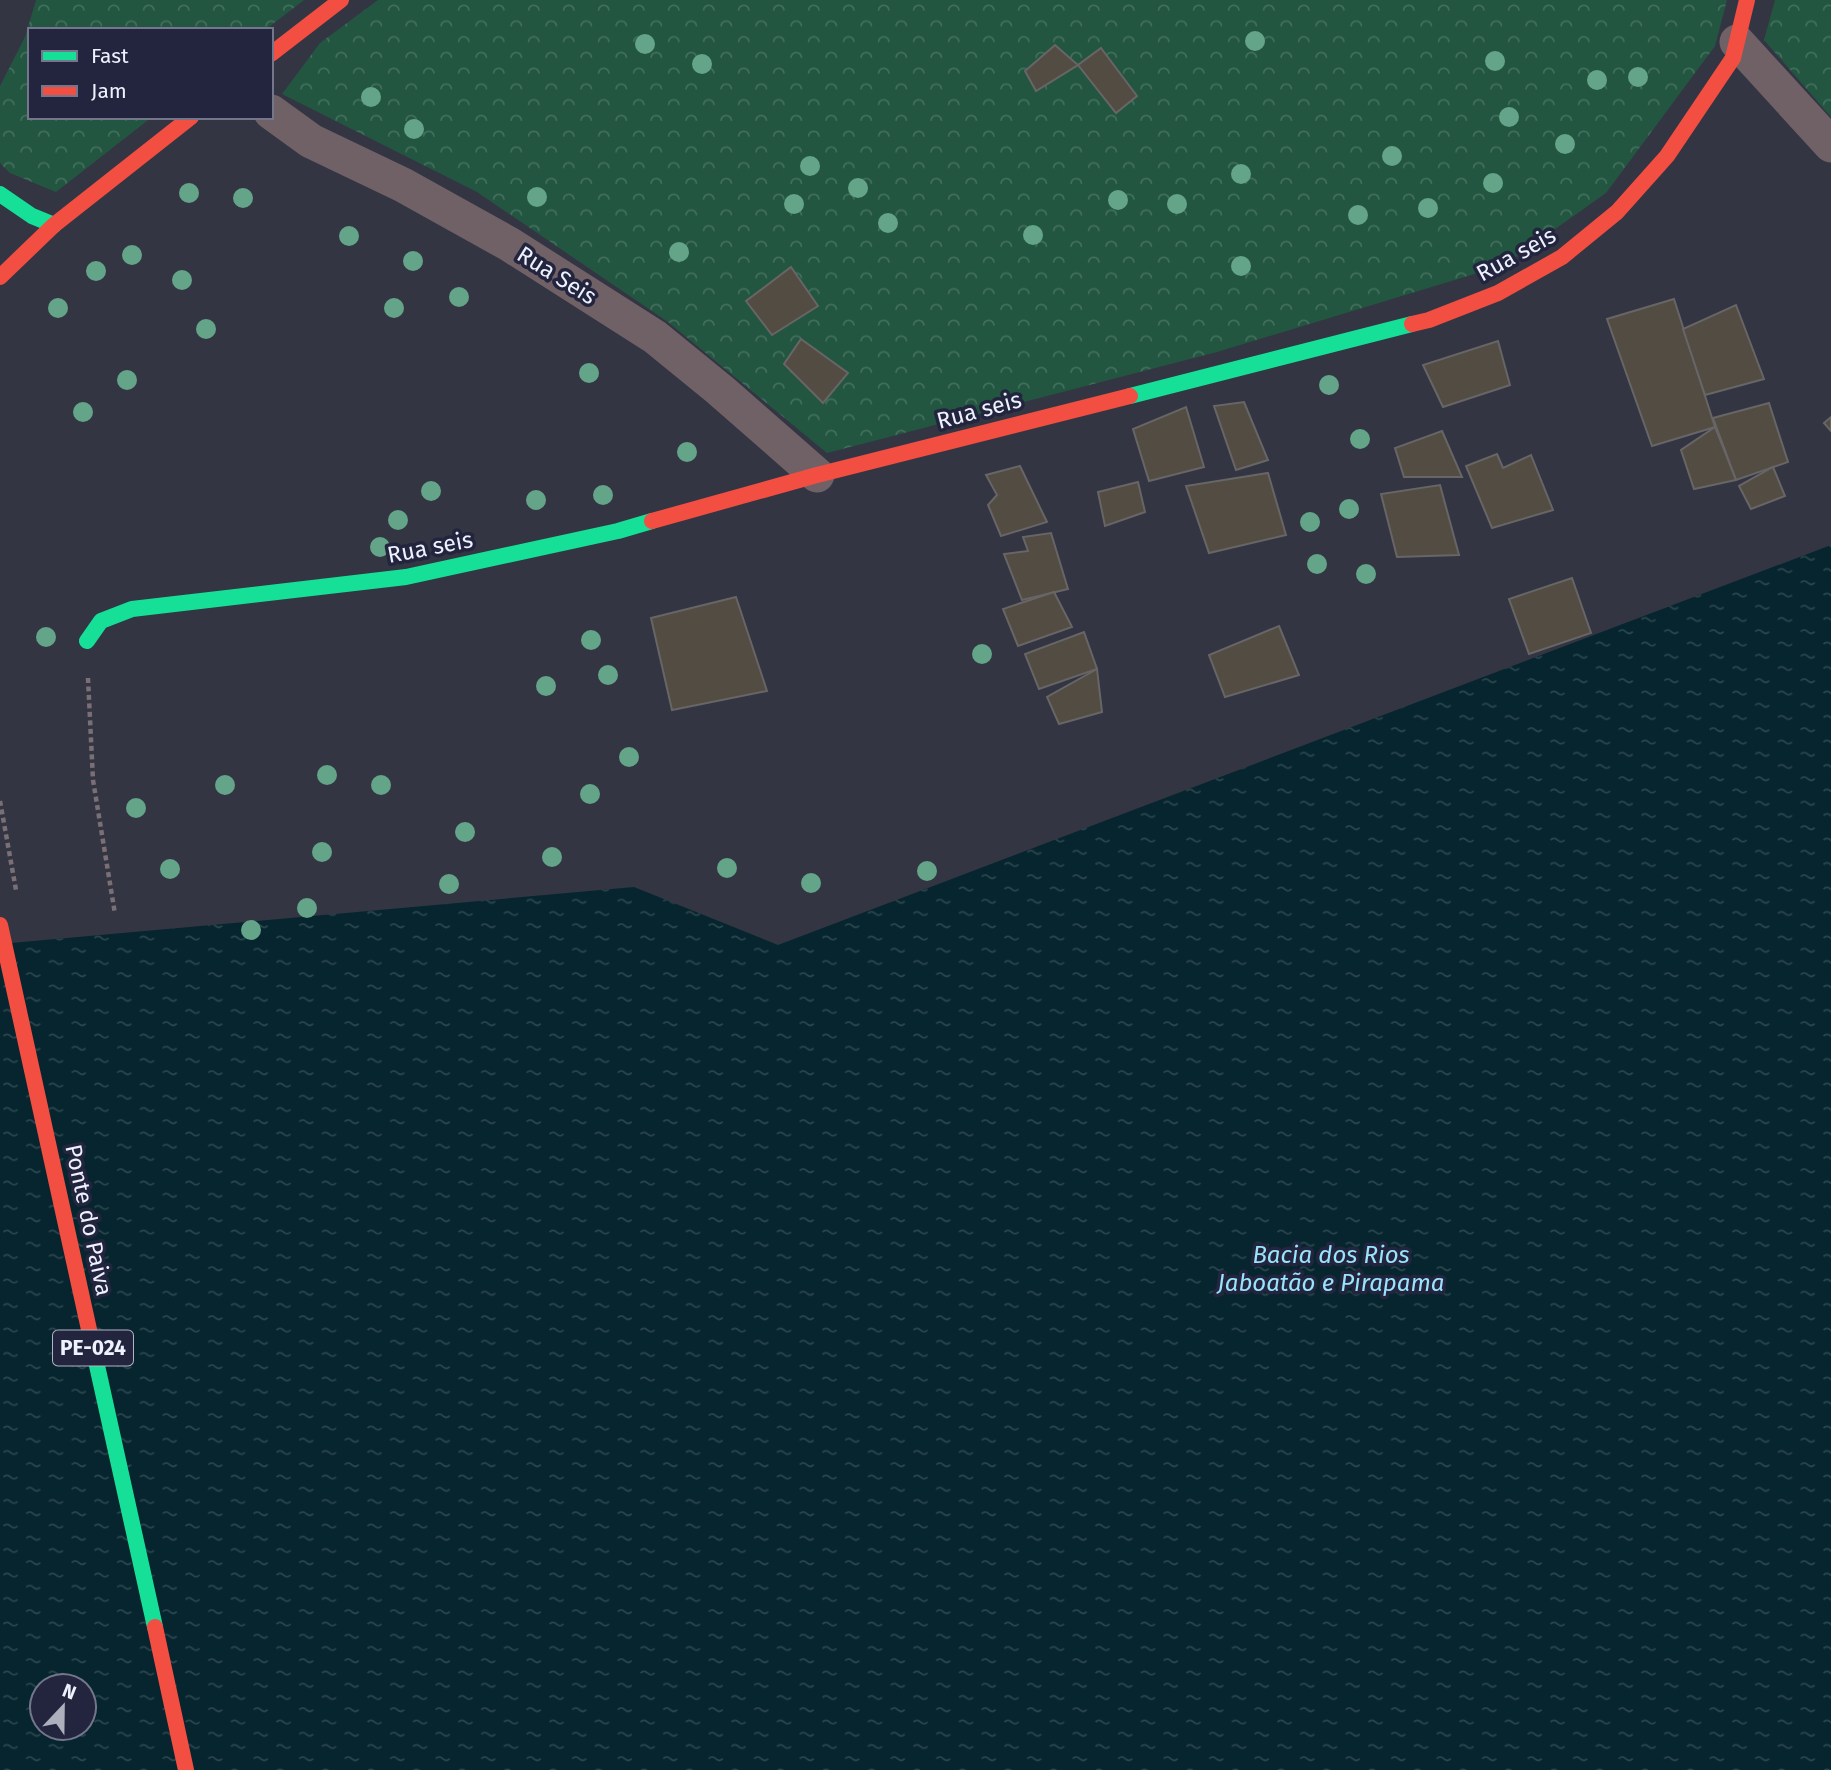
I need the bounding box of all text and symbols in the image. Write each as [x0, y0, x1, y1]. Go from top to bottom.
legend [28, 28, 273, 119]
text: Fast [91, 43, 129, 69]
text: Jam [91, 78, 127, 104]
street label: Rua seis [1471, 221, 1561, 287]
street label: Rua Seis [512, 240, 602, 310]
street label: Rua seis [934, 385, 1024, 435]
street label: Rua seis [385, 525, 475, 569]
street label: Ponte do Paiva [59, 1142, 119, 1298]
water label: Bacia dos Rios Jaboatão e Pirapama [1216, 1241, 1444, 1297]
road number: PE-024 [53, 1330, 133, 1366]
north arrow [28, 1672, 98, 1742]
text: N [59, 1679, 79, 1705]

